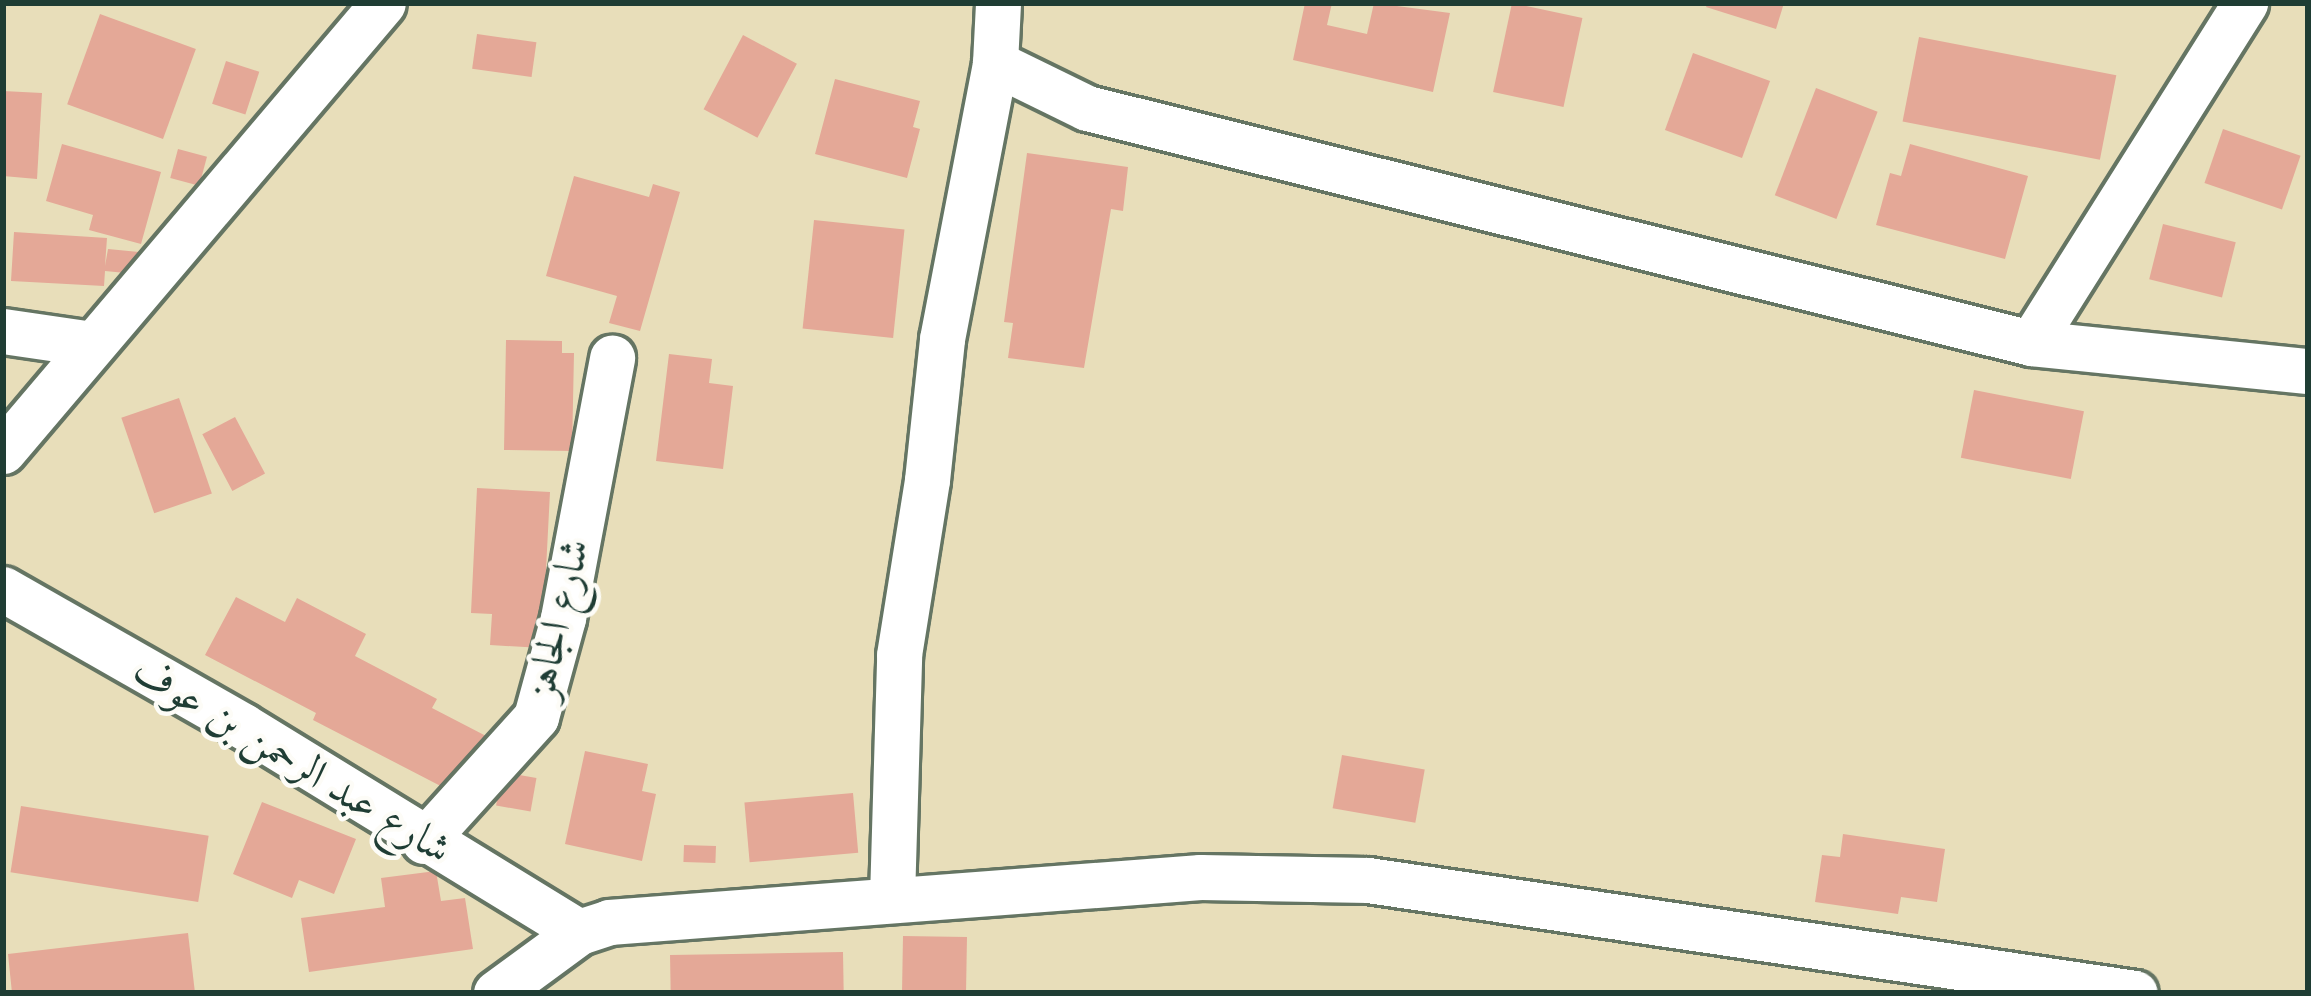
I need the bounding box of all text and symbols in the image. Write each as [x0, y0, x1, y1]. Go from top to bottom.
street label: شارع الجاهز [515, 534, 601, 704]
street label: شارع عبد الرحمن بن عوف [124, 645, 460, 875]

